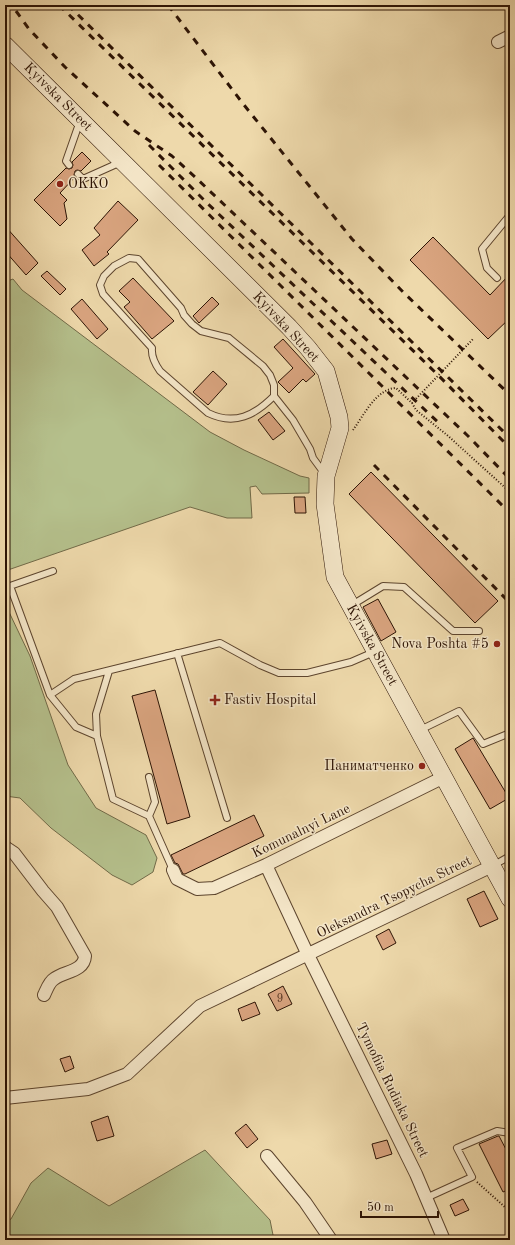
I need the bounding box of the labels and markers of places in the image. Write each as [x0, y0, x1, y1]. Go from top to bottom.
place label: OKKO [68, 177, 108, 191]
marker: OKKO [55, 179, 65, 189]
place label: Nova Poshta #5 [391, 637, 489, 651]
marker: Nova Poshta #5 [492, 639, 502, 649]
place label: Fastiv Hospital [224, 693, 316, 707]
marker: Fastiv Hospital [209, 694, 221, 706]
place label: Паниматченко [324, 759, 414, 773]
marker: Паниматченко [417, 761, 427, 771]

